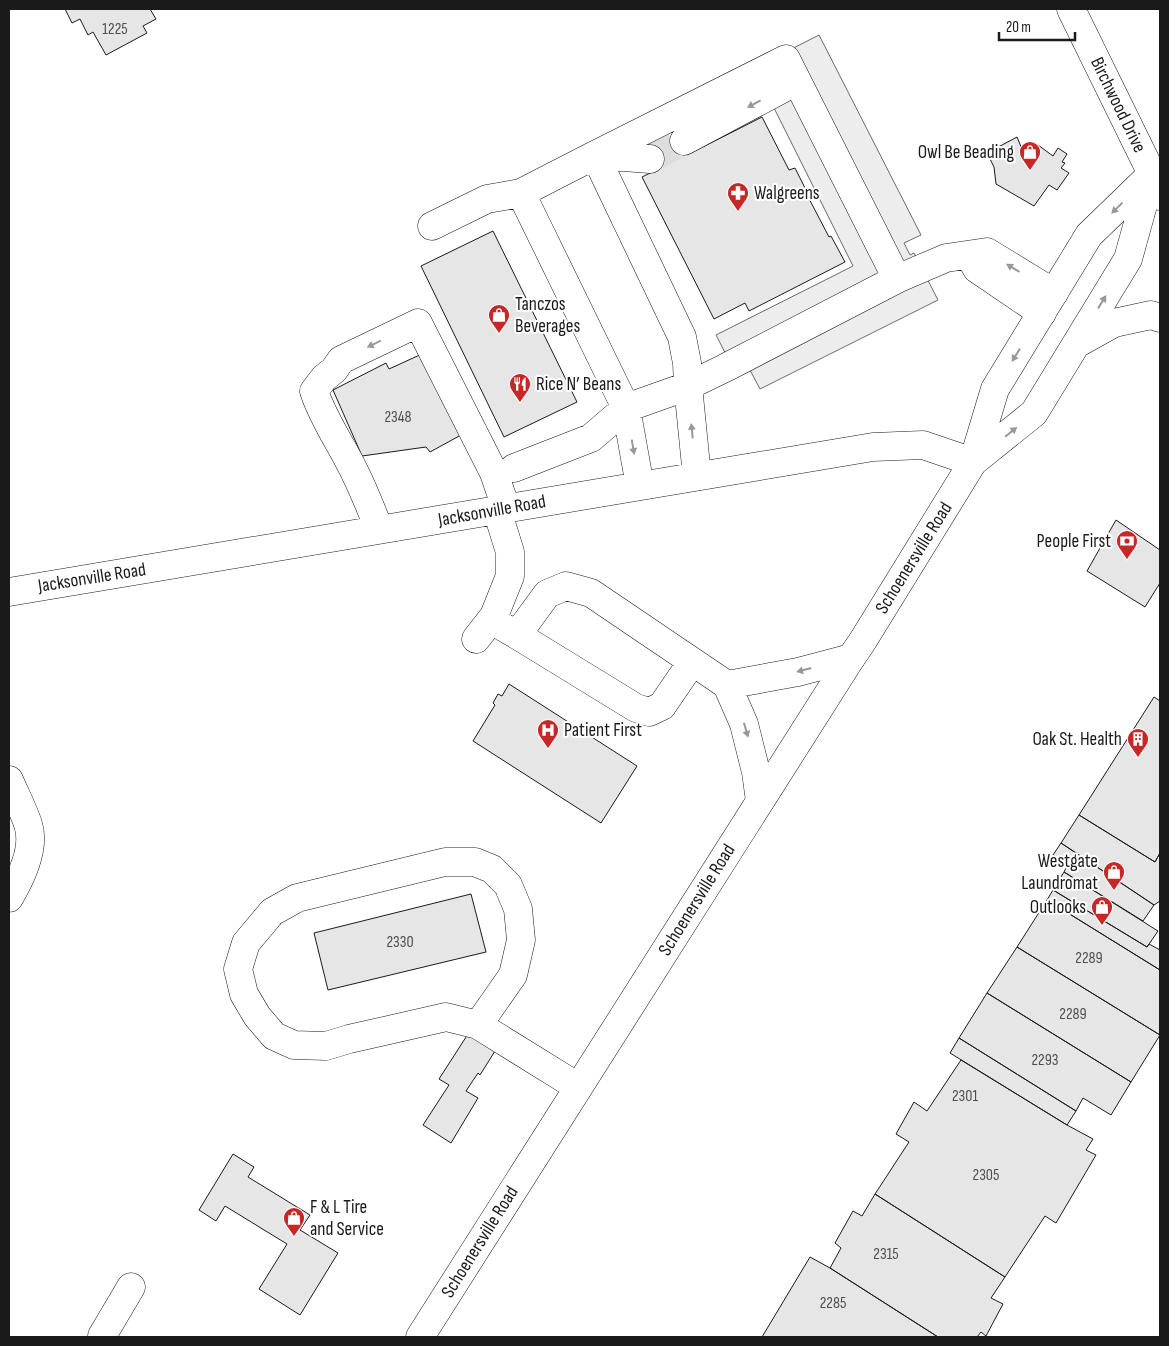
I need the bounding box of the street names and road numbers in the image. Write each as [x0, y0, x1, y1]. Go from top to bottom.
street label: Birchwood Drive [1085, 54, 1151, 156]
street label: Jacksonville Road [435, 490, 548, 532]
street label: Schoenersville Road [871, 498, 957, 618]
street label: Jacksonville Road [35, 558, 148, 598]
street label: Schoenersville Road [654, 840, 740, 960]
street label: Schoenersville Road [437, 1182, 523, 1302]

